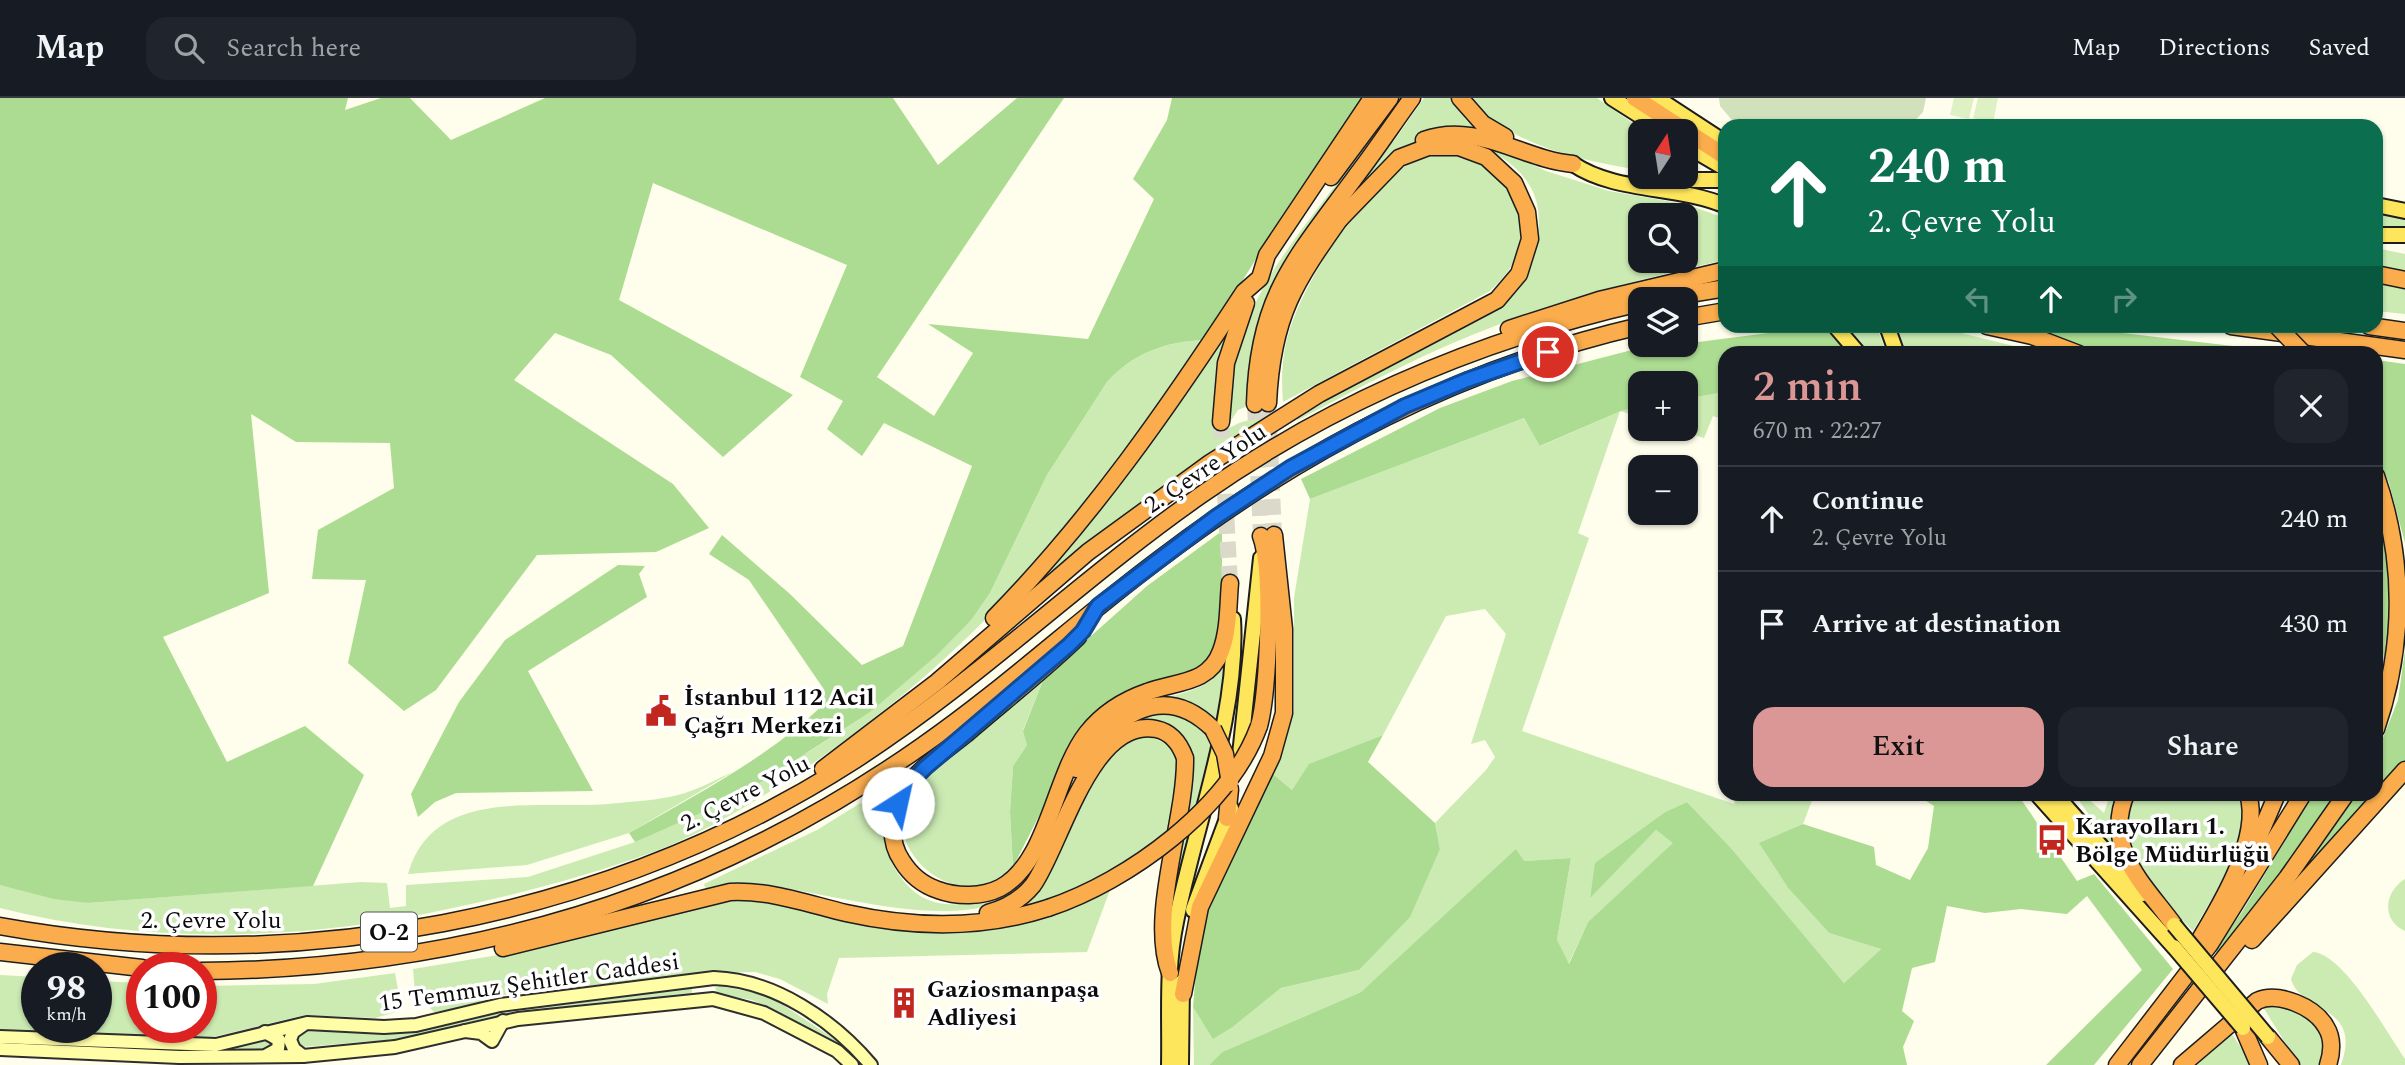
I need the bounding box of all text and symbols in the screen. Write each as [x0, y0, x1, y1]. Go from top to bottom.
search box [146, 17, 636, 80]
text: Map [35, 23, 104, 73]
text: Search here [226, 28, 361, 68]
icon: search [170, 29, 208, 67]
text: Map [2072, 30, 2120, 66]
text: Directions [2158, 30, 2270, 66]
text: Saved [2308, 30, 2370, 66]
north arrow [1628, 119, 1698, 189]
map controls [1628, 119, 1698, 525]
text: 240 m [1868, 130, 2007, 205]
icon: ahead [1753, 147, 1844, 238]
text: 2. Çevre Yolu [1868, 198, 2056, 247]
button: search [1628, 203, 1698, 273]
icon: left [1959, 280, 1997, 318]
icon: ahead [2032, 280, 2070, 318]
icon: right [2105, 280, 2143, 318]
button: layers [1628, 287, 1698, 357]
pin [1518, 322, 1578, 382]
icon: arrive [1529, 333, 1567, 371]
text: 2 min [1753, 356, 1862, 419]
button: close [2274, 369, 2348, 443]
button: + [1628, 371, 1698, 441]
text: 670 m · 22:27 [1753, 414, 1882, 449]
street label: 2. Çevre Yolu [1137, 415, 1274, 523]
button: − [1628, 455, 1698, 525]
text: Continue [1812, 481, 1924, 521]
text: 240 m [2280, 499, 2348, 539]
icon: ahead [1753, 500, 1791, 538]
text: 2. Çevre Yolu [1812, 521, 1947, 556]
text: Arrive at destination [1812, 604, 2061, 644]
text: 430 m [2280, 604, 2348, 644]
icon: arrive [1753, 605, 1791, 643]
place label: İstanbul 112 Acil Çağrı Merkezi [684, 680, 875, 744]
public building icon: İstanbul 112 Acil Çağrı Merkezi [644, 694, 678, 728]
button: Exit [1753, 707, 2044, 787]
button: Share [2058, 707, 2348, 787]
street label: 2. Çevre Yolu [675, 746, 816, 842]
position arrow [861, 766, 935, 840]
place label: Karayolları 1. Bölge Müdürlüğü [2075, 809, 2270, 873]
bus stop icon: Karayolları 1. Bölge Müdürlüğü [2035, 823, 2069, 857]
street label: 2. Çevre Yolu [141, 903, 281, 939]
road number: O-2 [361, 912, 417, 952]
street label: 15 Temmuz Şehitler Caddesi [376, 944, 682, 1022]
speed limit sign: 100 [126, 952, 217, 1043]
text: 98 [47, 962, 86, 1015]
place label: Gaziosmanpaşa Adliyesi [927, 972, 1100, 1036]
building icon: Gaziosmanpaşa Adliyesi [887, 986, 921, 1020]
text: km/h [46, 1001, 87, 1028]

